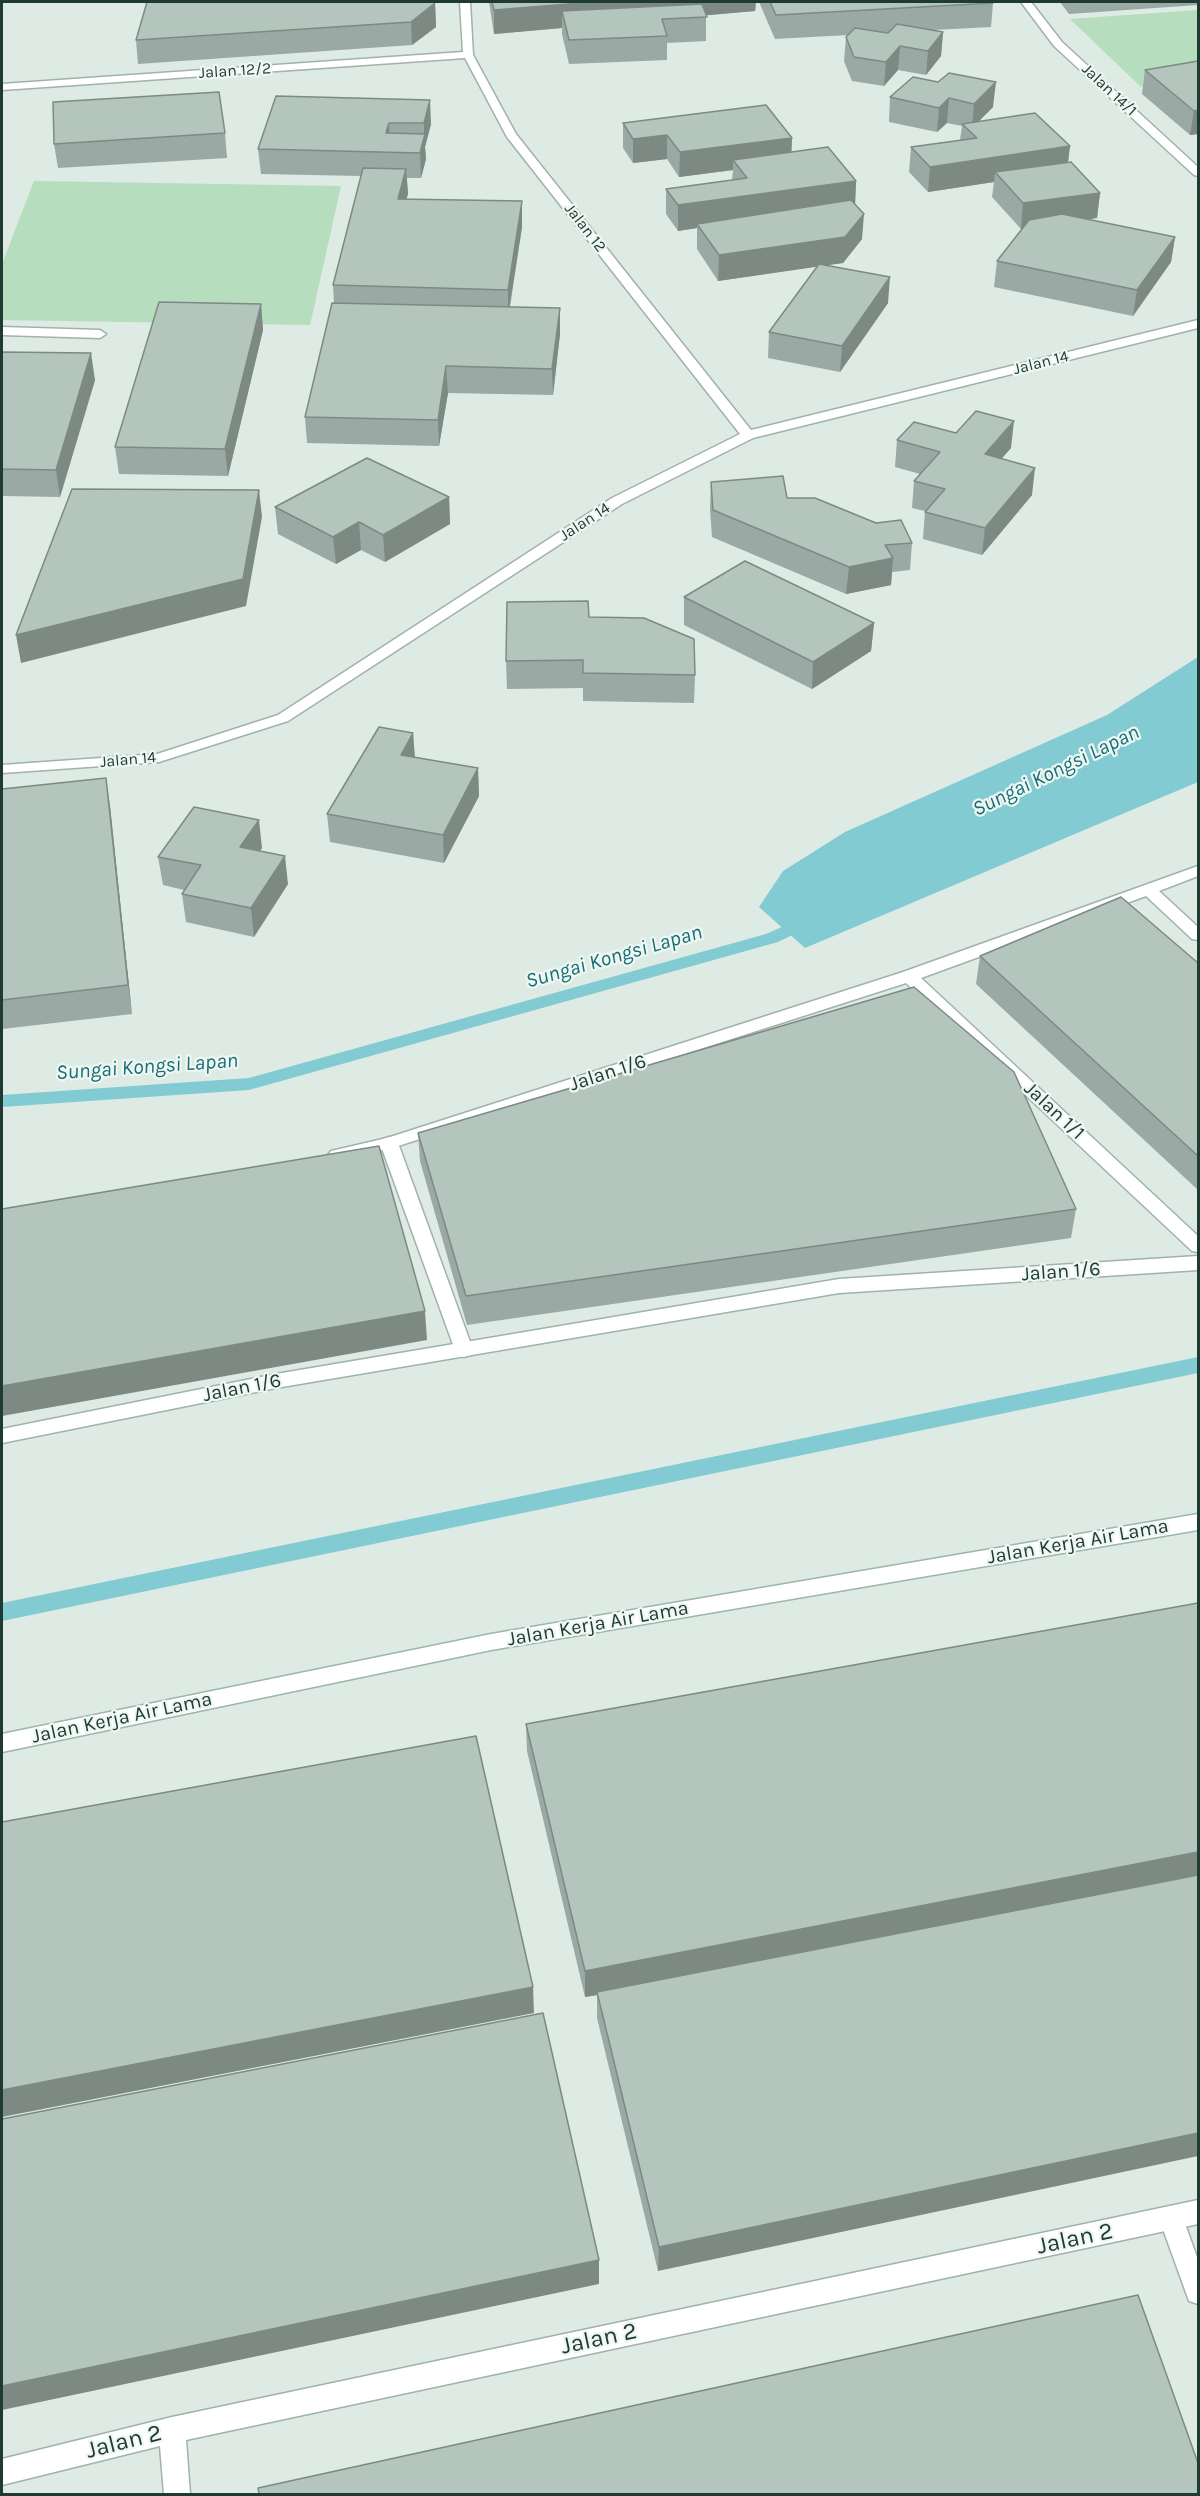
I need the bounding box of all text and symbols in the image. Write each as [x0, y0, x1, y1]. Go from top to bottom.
street label: Jalan 12/2 [198, 59, 272, 83]
street label: Jalan 14/1 [1077, 60, 1141, 120]
street label: Jalan 12 [560, 200, 610, 256]
street label: Jalan 14 [1011, 347, 1071, 379]
street label: Jalan 14 [556, 499, 614, 545]
water label: Sungai Kongsi Lapan [969, 720, 1143, 822]
street label: Jalan 14 [99, 748, 157, 772]
water label: Sungai Kongsi Lapan [523, 920, 705, 994]
water label: Sungai Kongsi Lapan [55, 1048, 239, 1086]
street label: Jalan 1/6 [567, 1049, 649, 1097]
street label: Jalan 1/1 [1019, 1077, 1089, 1145]
street label: Jalan 1/6 [1021, 1257, 1101, 1287]
street label: Jalan 1/6 [201, 1369, 283, 1407]
street label: Jalan Kerja Air Lama [985, 1514, 1171, 1570]
street label: Jalan Kerja Air Lama [505, 1596, 691, 1652]
street label: Jalan Kerja Air Lama [30, 1687, 214, 1749]
street label: Jalan 2 [1034, 2217, 1116, 2261]
street label: Jalan 2 [558, 2317, 640, 2361]
street label: Jalan 2 [83, 2419, 165, 2465]

